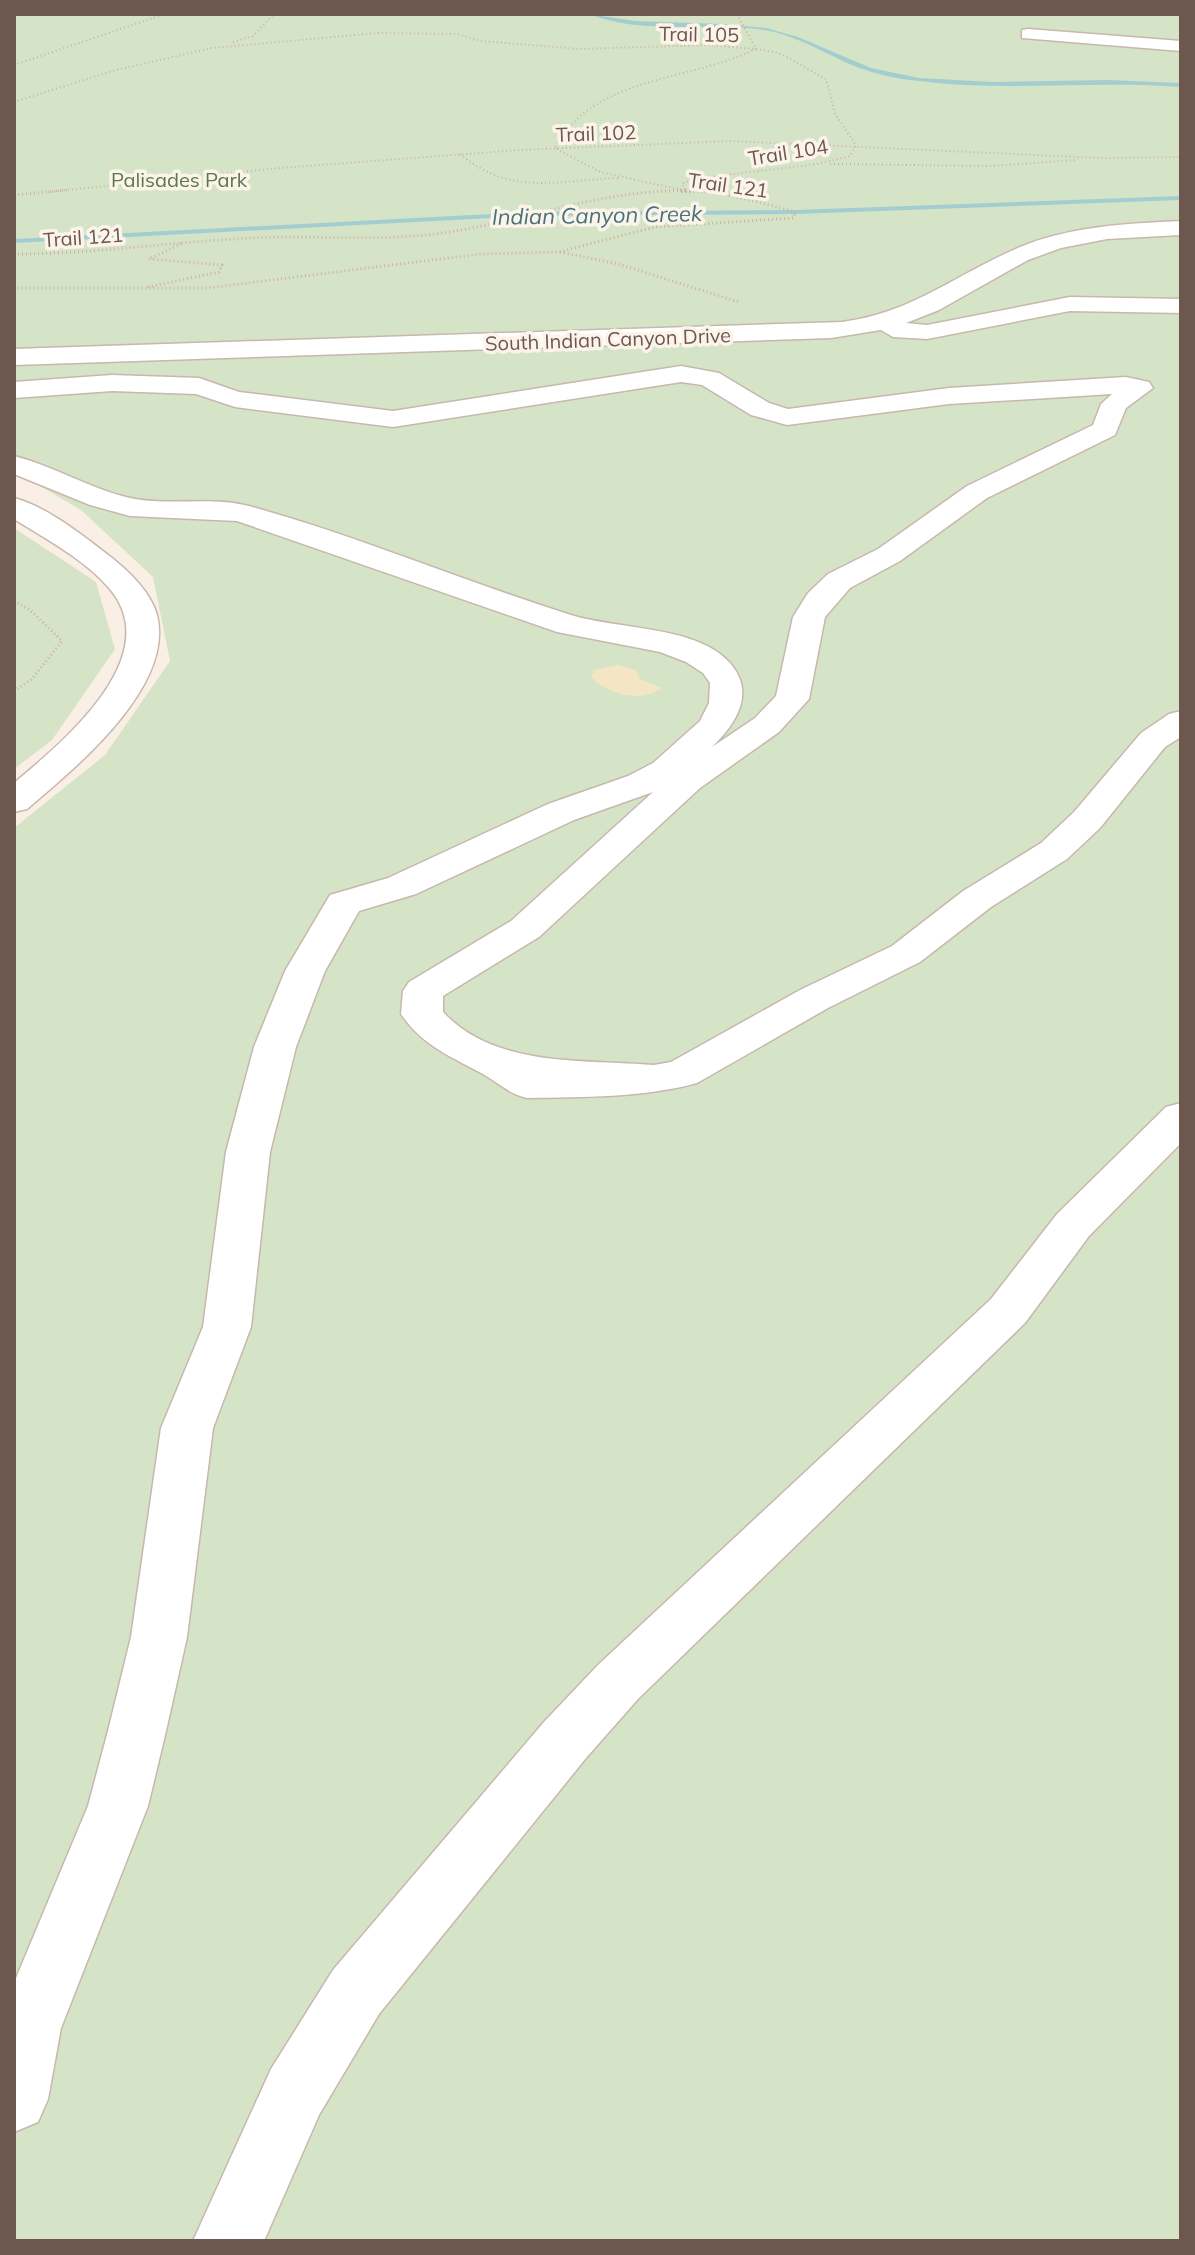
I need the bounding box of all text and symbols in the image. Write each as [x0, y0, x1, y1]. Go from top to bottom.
street label: Trail 105 [659, 21, 739, 47]
street label: Trail 102 [555, 119, 637, 147]
street label: Trail 104 [746, 133, 830, 171]
park label: Palisades Park [111, 167, 248, 192]
street label: Trail 121 [686, 167, 770, 203]
water label: Indian Canyon Creek [492, 199, 703, 231]
street label: Trail 121 [42, 222, 124, 252]
street label: South Indian Canyon Drive [485, 322, 731, 356]

